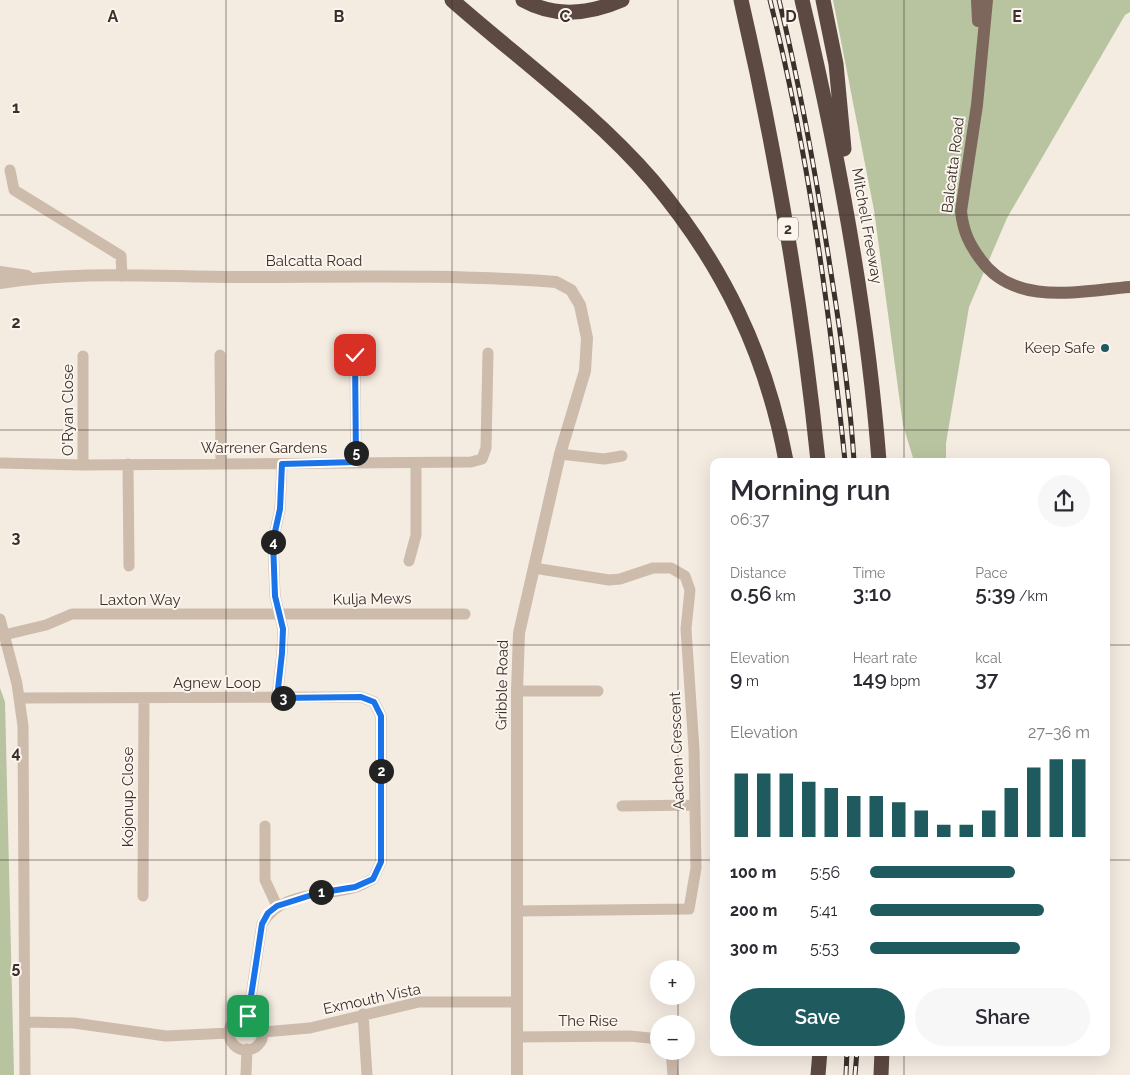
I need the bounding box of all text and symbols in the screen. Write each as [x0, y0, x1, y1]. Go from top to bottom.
text: A [108, 7, 119, 26]
text: B [334, 7, 345, 26]
text: C [560, 7, 571, 26]
text: D [785, 7, 797, 26]
text: E [1012, 7, 1022, 26]
text: 1 [12, 98, 20, 117]
street label: Balcatta Road [938, 116, 968, 214]
street label: Mitchell Freeway [848, 167, 886, 285]
road number: 2 [778, 218, 798, 240]
street label: Balcatta Road [266, 252, 362, 270]
text: 2 [11, 313, 21, 332]
pin [334, 334, 376, 376]
place label: Keep Safe [1024, 339, 1095, 357]
icon: check [341, 341, 369, 369]
marker: Keep Safe [1099, 342, 1111, 354]
street label: O'Ryan Close [59, 364, 77, 456]
street label: Warrener Gardens [201, 439, 327, 457]
pin: 5 [344, 440, 368, 466]
text: 5 [353, 445, 360, 461]
text: Morning run [730, 474, 890, 507]
button: share [1038, 475, 1090, 527]
text: 06:37 [730, 510, 769, 529]
text: 3 [12, 528, 21, 547]
pin: 4 [260, 530, 286, 554]
text: 4 [270, 534, 278, 550]
text: Distance [730, 565, 786, 581]
text: Time [853, 565, 885, 581]
text: Pace [975, 565, 1007, 581]
text: 0.56 [730, 581, 772, 606]
text: 3:10 [853, 581, 892, 606]
text: 5:39 [975, 581, 1015, 606]
text: km [772, 588, 796, 604]
text: /km [1015, 588, 1048, 604]
street label: Kulja Mews [333, 589, 411, 609]
street label: Laxton Way [99, 591, 181, 609]
street label: Gribble Road [492, 640, 512, 730]
text: Elevation [730, 650, 789, 666]
text: Heart rate [853, 650, 917, 666]
text: kcal [975, 650, 1002, 666]
text: 9 [730, 666, 742, 691]
text: 149 [853, 666, 887, 691]
text: 37 [975, 666, 998, 691]
text: m [742, 673, 759, 689]
text: bpm [887, 673, 920, 689]
street label: Agnew Loop [173, 674, 261, 692]
pin: 3 [270, 686, 296, 710]
text: 3 [280, 690, 287, 706]
street label: Aachen Crescent [666, 691, 688, 811]
text: Elevation [730, 723, 798, 742]
text: 27–36 m [1028, 723, 1090, 742]
text: 4 [11, 743, 21, 762]
street label: Kojonup Close [119, 747, 137, 847]
pin: 2 [368, 758, 394, 784]
text: 2 [378, 763, 385, 779]
text: 100 m [730, 863, 776, 882]
text: 5:56 [810, 863, 840, 882]
pin: 1 [308, 880, 334, 904]
text: 1 [318, 884, 325, 900]
text: 200 m [730, 901, 777, 920]
text: 5:41 [810, 901, 837, 920]
text: 300 m [730, 939, 777, 958]
text: 5:53 [810, 939, 839, 958]
text: 5 [12, 958, 21, 977]
map controls [650, 960, 695, 1060]
button: + [650, 960, 695, 1005]
street label: Exmouth Vista [322, 980, 422, 1018]
button: Save [730, 988, 905, 1046]
button: Share [915, 988, 1090, 1046]
pin [227, 995, 269, 1037]
icon: arrive [234, 1002, 262, 1030]
street label: The Rise [558, 1012, 618, 1030]
button: − [650, 1015, 695, 1060]

